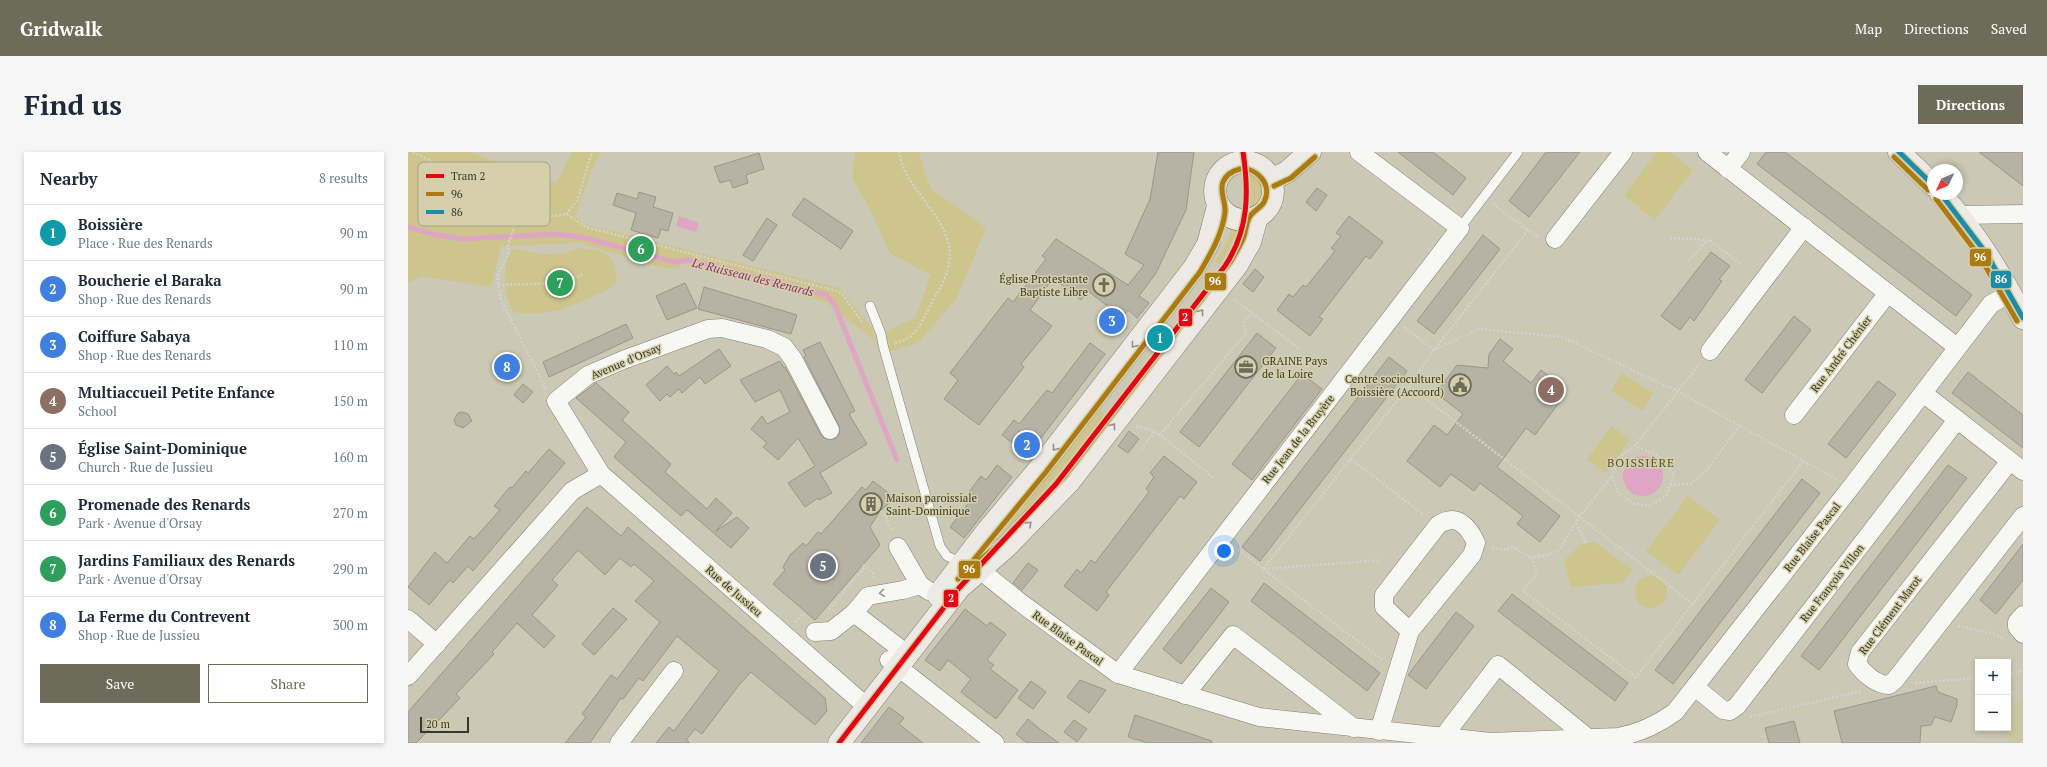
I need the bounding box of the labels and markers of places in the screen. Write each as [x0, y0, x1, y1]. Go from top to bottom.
pin: 6 [628, 234, 654, 264]
pin: 7 [547, 268, 573, 298]
place label: Église Protestante Baptiste Libre [999, 272, 1088, 299]
church icon: Église Protestante Baptiste Libre [1091, 272, 1117, 298]
pin: 3 [1099, 306, 1125, 336]
pin: 1 [1147, 323, 1173, 353]
pin: 8 [494, 352, 520, 382]
office icon: GRAINE Pays de la Loire [1233, 354, 1259, 380]
place label: GRAINE Pays de la Loire [1262, 354, 1328, 381]
place label: Centre socioculturel Boissière (Accoord) [1345, 372, 1444, 399]
public building icon: Centre socioculturel Boissière (Accoord) [1447, 372, 1473, 398]
pin: 4 [1538, 375, 1564, 405]
pin: 2 [1014, 430, 1040, 460]
building icon: Maison paroissiale Saint-Dominique [858, 491, 884, 517]
place label: Maison paroissiale Saint-Dominique [886, 491, 978, 518]
pin: 5 [810, 551, 836, 581]

